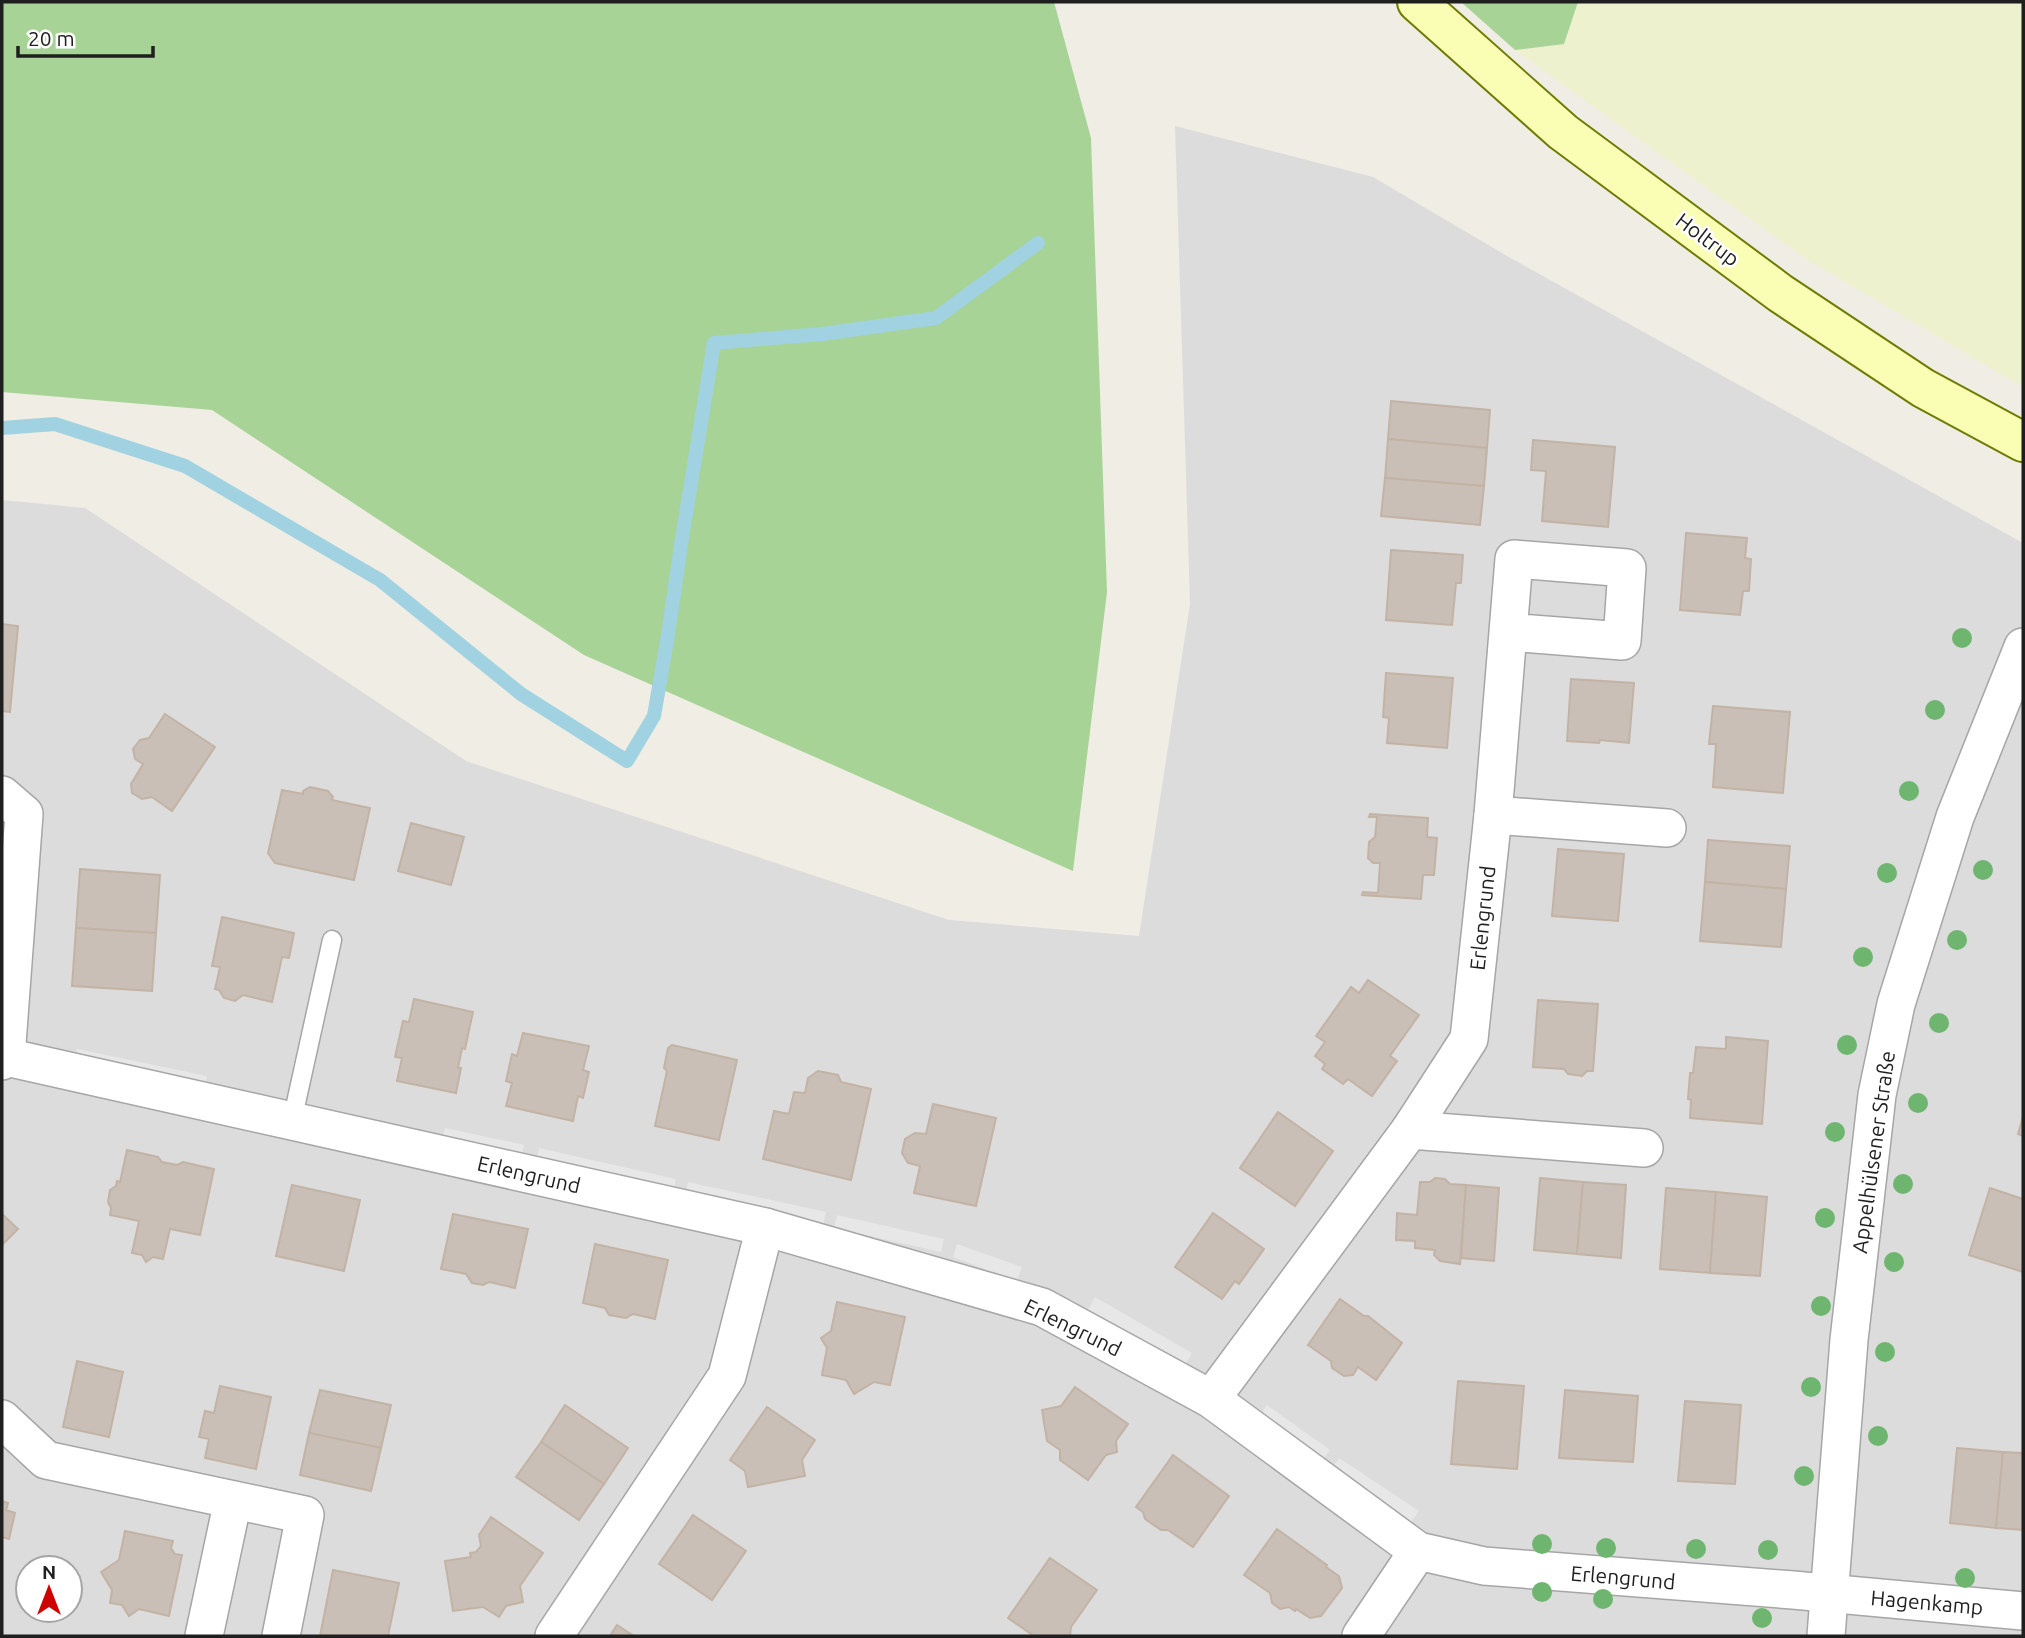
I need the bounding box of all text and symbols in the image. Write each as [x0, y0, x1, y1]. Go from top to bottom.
scale bar [18, 14, 152, 58]
text: 20 m [28, 26, 75, 50]
street label: Holtrup [1672, 207, 1744, 271]
street label: Erlengrund [1465, 864, 1499, 972]
street label: Appelhülsener Straße [1847, 1049, 1899, 1255]
street label: Erlengrund [475, 1150, 583, 1198]
street label: Erlengrund [1020, 1293, 1126, 1361]
north arrow [14, 1554, 84, 1624]
street label: Erlengrund [1570, 1560, 1676, 1594]
text: N [42, 1561, 56, 1583]
street label: Hagenkamp [1870, 1585, 1984, 1619]

